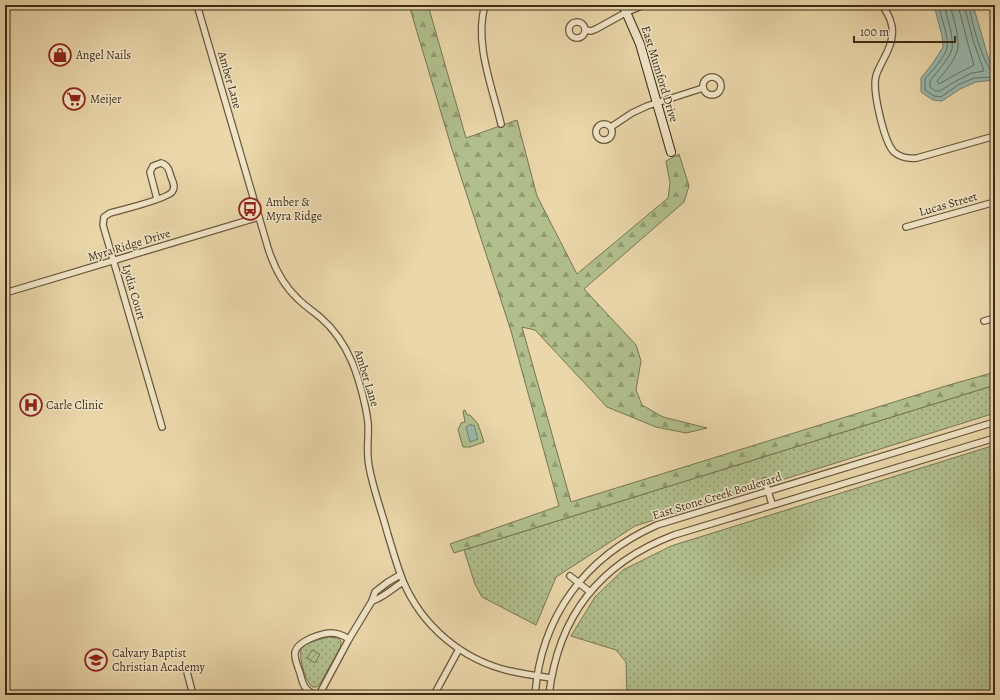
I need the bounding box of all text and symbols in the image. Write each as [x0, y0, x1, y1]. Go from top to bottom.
scale bar [854, 18, 955, 44]
street label: East Mumford Drive [638, 24, 682, 124]
text: 100 m [860, 24, 889, 40]
shop icon: Angel Nails [47, 42, 73, 68]
place label: Angel Nails [75, 47, 131, 63]
street label: Amber Lane [214, 49, 246, 110]
supermarket icon: Meijer [61, 86, 87, 112]
place label: Meijer [90, 91, 122, 107]
street label: Lucas Street [917, 188, 979, 220]
place label: Amber & Myra Ridge [265, 194, 322, 224]
bus stop icon: Amber & Myra Ridge [237, 196, 263, 222]
street label: Myra Ridge Drive [86, 225, 172, 265]
street label: Lydia Court [118, 262, 150, 322]
street label: Amber Lane [350, 347, 383, 408]
hospital icon: Carle Clinic [18, 392, 44, 418]
place label: Carle Clinic [46, 397, 103, 413]
street label: East Stone Creek Boulevard [650, 469, 784, 523]
place label: Calvary Baptist Christian Academy [112, 645, 206, 675]
school or university icon: Calvary Baptist Christian Academy [83, 647, 109, 673]

